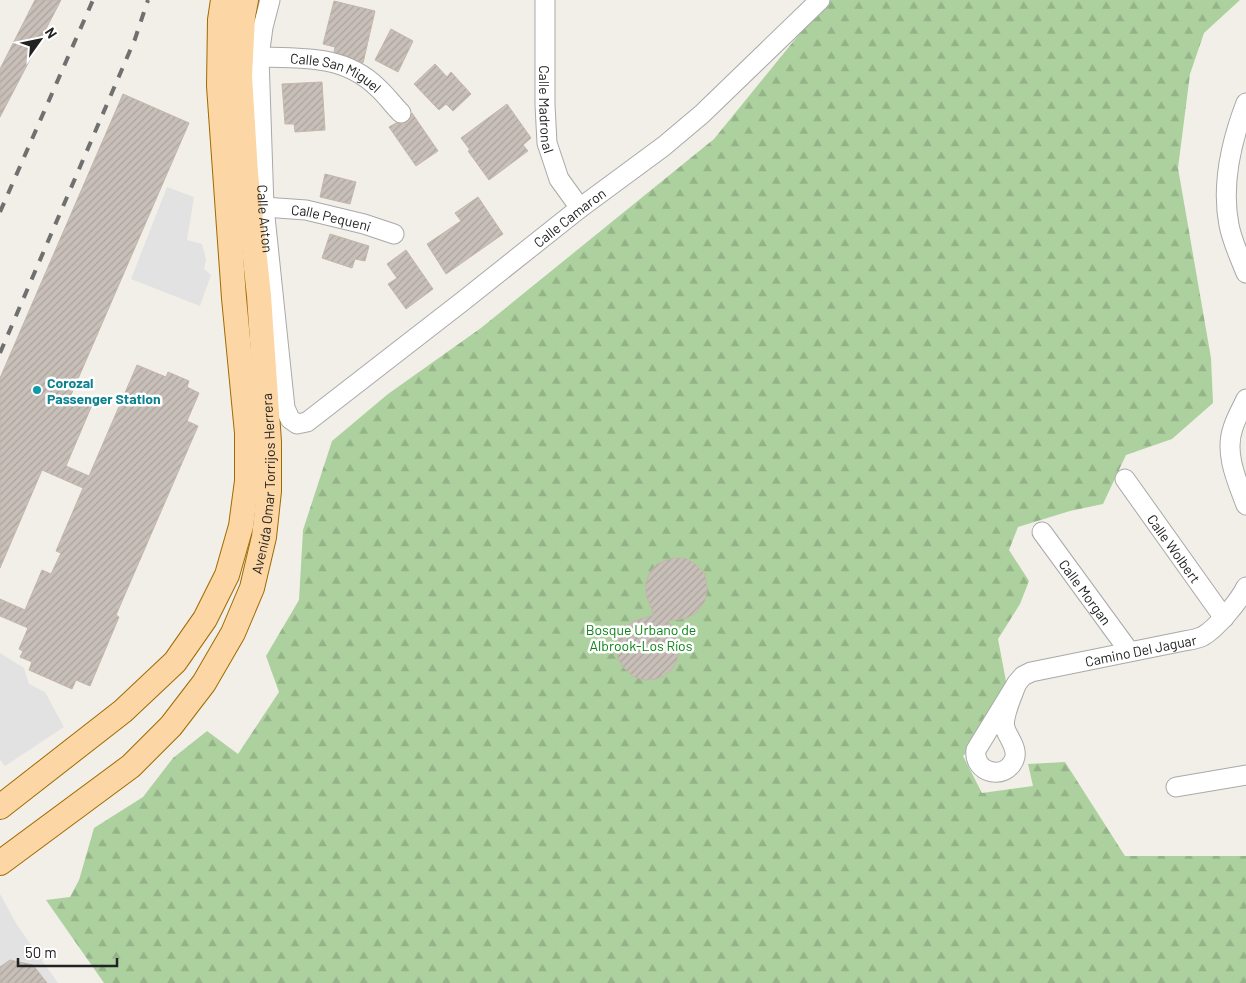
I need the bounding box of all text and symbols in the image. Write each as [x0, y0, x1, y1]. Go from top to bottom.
north arrow [15, 15, 65, 65]
text: N [42, 24, 61, 41]
street label: Calle San Miguel [290, 49, 385, 96]
street label: Calle Madronal [537, 65, 558, 155]
street label: Calle Anton [255, 184, 277, 254]
street label: Calle Camaron [530, 184, 609, 250]
street label: Calle Pequeni [290, 200, 373, 234]
place label: Corozal Passenger Station [47, 374, 161, 407]
marker: Corozal Passenger Station [31, 384, 43, 396]
street label: Avenida Omar Torrijos Herrera [247, 393, 278, 576]
street label: Calle Wolbert [1144, 511, 1205, 586]
street label: Calle Morgan [1056, 556, 1115, 628]
park label: Bosque Urbano de Albrook-Los Ríos [586, 621, 696, 654]
street label: Camino Del Jaguar [1083, 630, 1198, 669]
scale bar [18, 936, 116, 968]
text: 50 m [25, 943, 57, 961]

